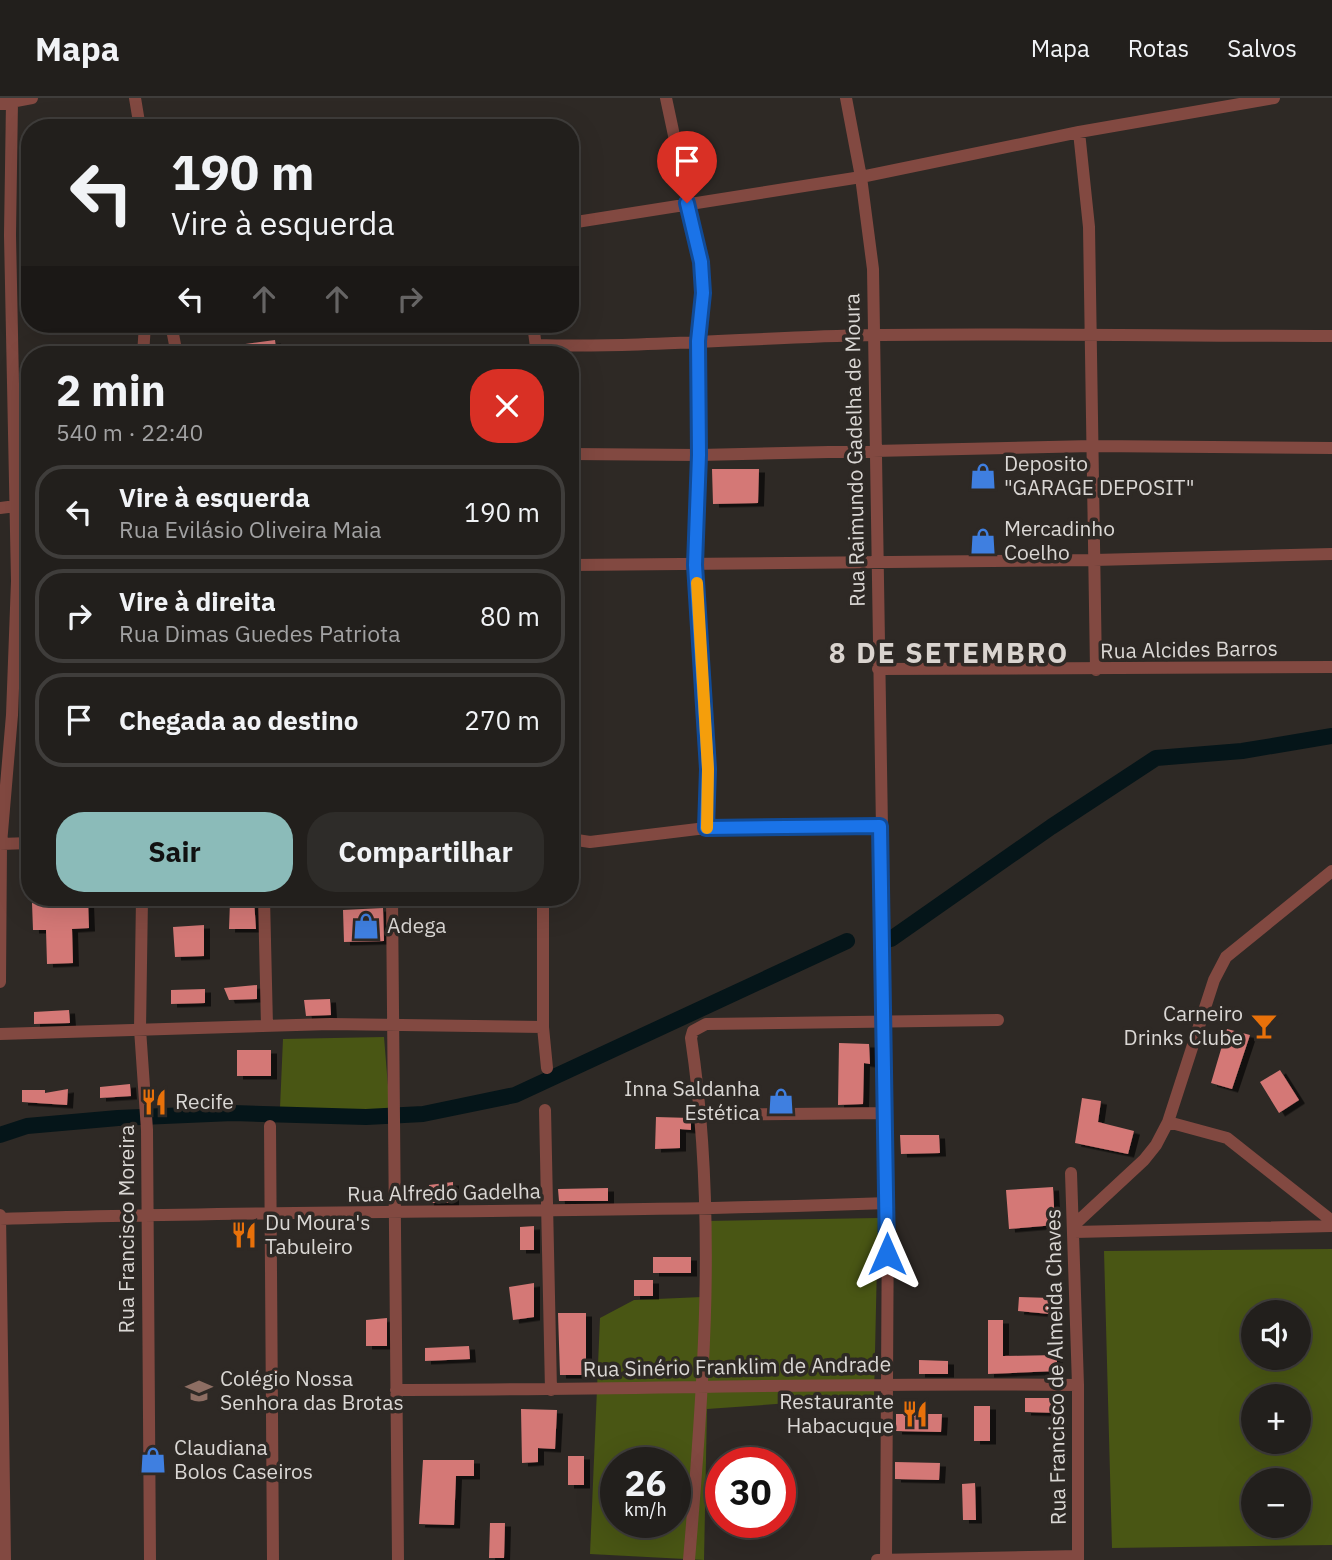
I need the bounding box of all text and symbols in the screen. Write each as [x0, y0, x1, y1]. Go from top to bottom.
text: Mapa [35, 27, 120, 70]
text: Mapa [1031, 32, 1090, 64]
text: Rotas [1128, 32, 1189, 64]
text: Salvos [1227, 32, 1297, 64]
pin [657, 131, 717, 203]
text: 190 m [171, 140, 315, 203]
icon: arrive [668, 142, 706, 180]
icon: left [56, 147, 147, 238]
text: Vire à esquerda [171, 202, 395, 244]
icon: left [172, 280, 210, 318]
icon: ahead [245, 280, 283, 318]
icon: ahead [318, 280, 356, 318]
icon: right [391, 280, 429, 318]
street label: Rua Raimundo Gadelha de Moura [837, 293, 871, 607]
text: 2 min [56, 363, 166, 418]
button: close [470, 369, 544, 443]
text: 540 m · 22:40 [56, 417, 203, 447]
place label: Deposito "GARAGE DEPOSIT" [1004, 449, 1195, 501]
shop icon: Deposito "GARAGE DEPOSIT" [968, 461, 998, 491]
text: Vire à esquerda [119, 480, 310, 514]
icon: left [60, 493, 98, 531]
text: 190 m [464, 495, 540, 529]
text: Rua Evilásio Oliveira Maia [119, 514, 382, 544]
place label: Mercadinho Coelho [1004, 514, 1115, 566]
shop icon: Mercadinho Coelho [968, 526, 998, 556]
text: Vire à direita [119, 584, 276, 618]
icon: right [60, 597, 98, 635]
text: 80 m [480, 599, 540, 633]
text: Rua Dimas Guedes Patriota [119, 618, 400, 648]
street label: Rua Alcides Barros [1100, 633, 1278, 665]
district label: 8 DE SETEMBRO [829, 634, 1069, 671]
icon: arrive [60, 701, 98, 739]
text: Chegada ao destino [119, 703, 358, 737]
text: 270 m [464, 703, 540, 737]
button: Sair [56, 812, 293, 892]
button: Compartilhar [307, 812, 544, 892]
shop icon: Adega [351, 911, 381, 941]
place label: Adega [387, 911, 446, 939]
place label: Carneiro Drinks Clube [1124, 999, 1243, 1051]
bar icon: Carneiro Drinks Clube [1249, 1011, 1279, 1041]
place label: Inna Saldanha Estética [624, 1074, 760, 1126]
shop icon: Inna Saldanha Estética [766, 1086, 796, 1116]
restaurant icon: Recife [139, 1087, 169, 1117]
place label: Recife [175, 1087, 234, 1115]
street label: Rua Francisco Moreira [112, 1125, 140, 1333]
street label: Rua Alfredo Gadelha [347, 1176, 541, 1208]
place label: Du Moura's Tabuleiro [265, 1208, 371, 1260]
street label: Rua Francisco de Almeida Chaves [1038, 1209, 1072, 1525]
position arrow [850, 1217, 924, 1291]
restaurant icon: Du Moura's Tabuleiro [229, 1220, 259, 1250]
map controls [1241, 1300, 1311, 1538]
button: sound [1241, 1300, 1311, 1370]
street label: Rua Sinério Franklim de Andrade [583, 1349, 891, 1383]
place label: Colégio Nossa Senhora das Brotas [220, 1364, 404, 1416]
school or university icon: Colégio Nossa Senhora das Brotas [184, 1376, 214, 1406]
button: + [1241, 1384, 1311, 1454]
place label: Restaurante Habacuque [779, 1387, 894, 1439]
restaurant icon: Restaurante Habacuque [900, 1399, 930, 1429]
place label: Claudiana Bolos Caseiros [174, 1433, 313, 1485]
shop icon: Claudiana Bolos Caseiros [138, 1445, 168, 1475]
speed limit sign: 30 [705, 1447, 796, 1538]
text: 26 [624, 1460, 667, 1506]
button: − [1241, 1468, 1311, 1538]
text: km/h [624, 1498, 667, 1521]

